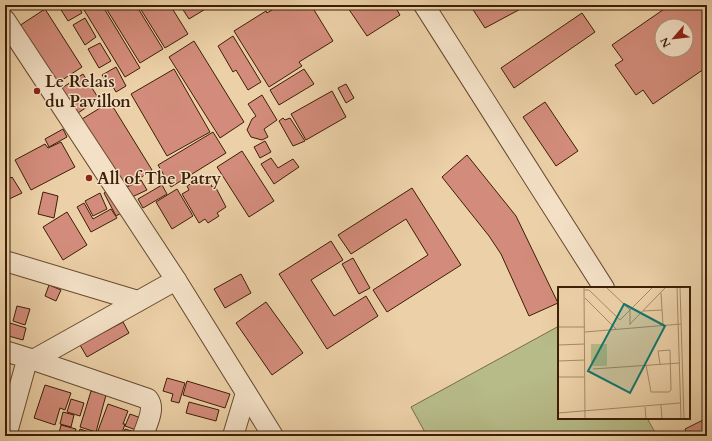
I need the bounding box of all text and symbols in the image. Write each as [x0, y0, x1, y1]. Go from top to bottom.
north arrow [654, 18, 694, 58]
text: N [657, 34, 674, 50]
place label: Le Relais du Pavillon [45, 70, 131, 113]
marker: Le Relais du Pavillon [32, 86, 42, 96]
place label: All of The Patry [97, 167, 221, 190]
marker: All of The Patry [84, 173, 94, 183]
inset map [558, 287, 690, 419]

